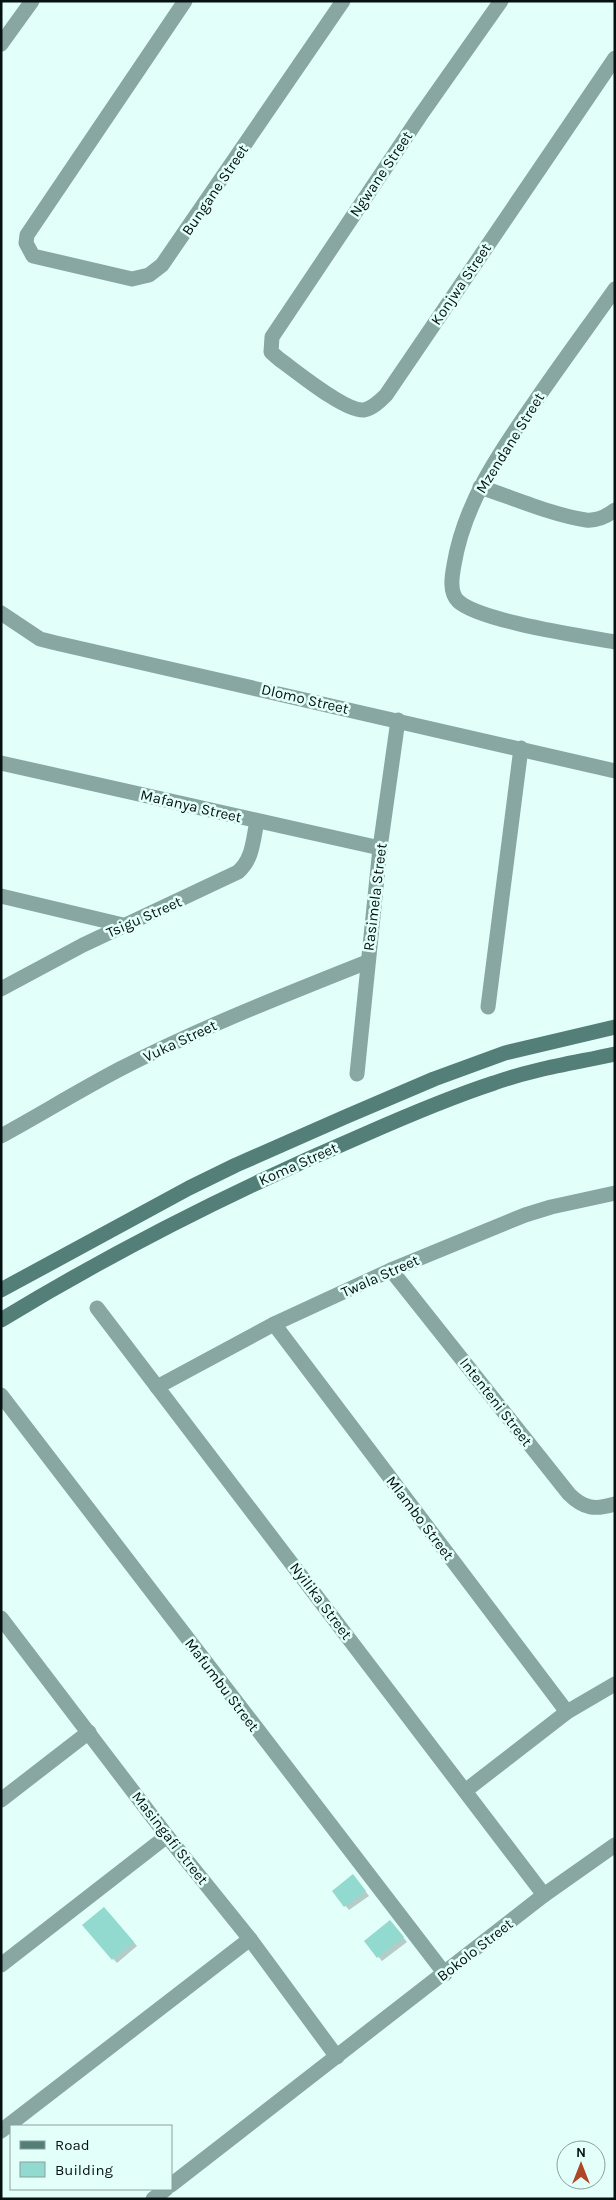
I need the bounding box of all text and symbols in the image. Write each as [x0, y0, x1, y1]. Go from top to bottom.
street label: Ngwane Street [346, 127, 416, 220]
street label: Bungane Street [178, 141, 252, 239]
street label: Konjwa Street [427, 239, 495, 328]
street label: Mzendane Street [472, 389, 548, 497]
street label: Dlomo Street [259, 680, 351, 718]
street label: Mafanya Street [139, 786, 244, 826]
street label: Rasimela Street [359, 842, 391, 952]
street label: Tsigu Street [103, 892, 185, 942]
street label: Vuka Street [140, 1016, 220, 1066]
street label: Koma Street [256, 1138, 341, 1189]
street label: Twala Street [338, 1251, 422, 1301]
street label: Intenteni Street [456, 1354, 536, 1450]
street label: Mlambo Street [382, 1472, 458, 1564]
street label: Nyilika Street [286, 1559, 356, 1643]
street label: Mafumbu Street [181, 1635, 263, 1735]
street label: Masingafi Street [128, 1788, 212, 1889]
street label: Bokolo Street [433, 1915, 517, 1985]
legend [10, 2125, 172, 2190]
text: Road [55, 2136, 90, 2154]
north arrow [556, 2140, 606, 2190]
text: N [576, 2144, 586, 2161]
text: Building [55, 2161, 113, 2179]

